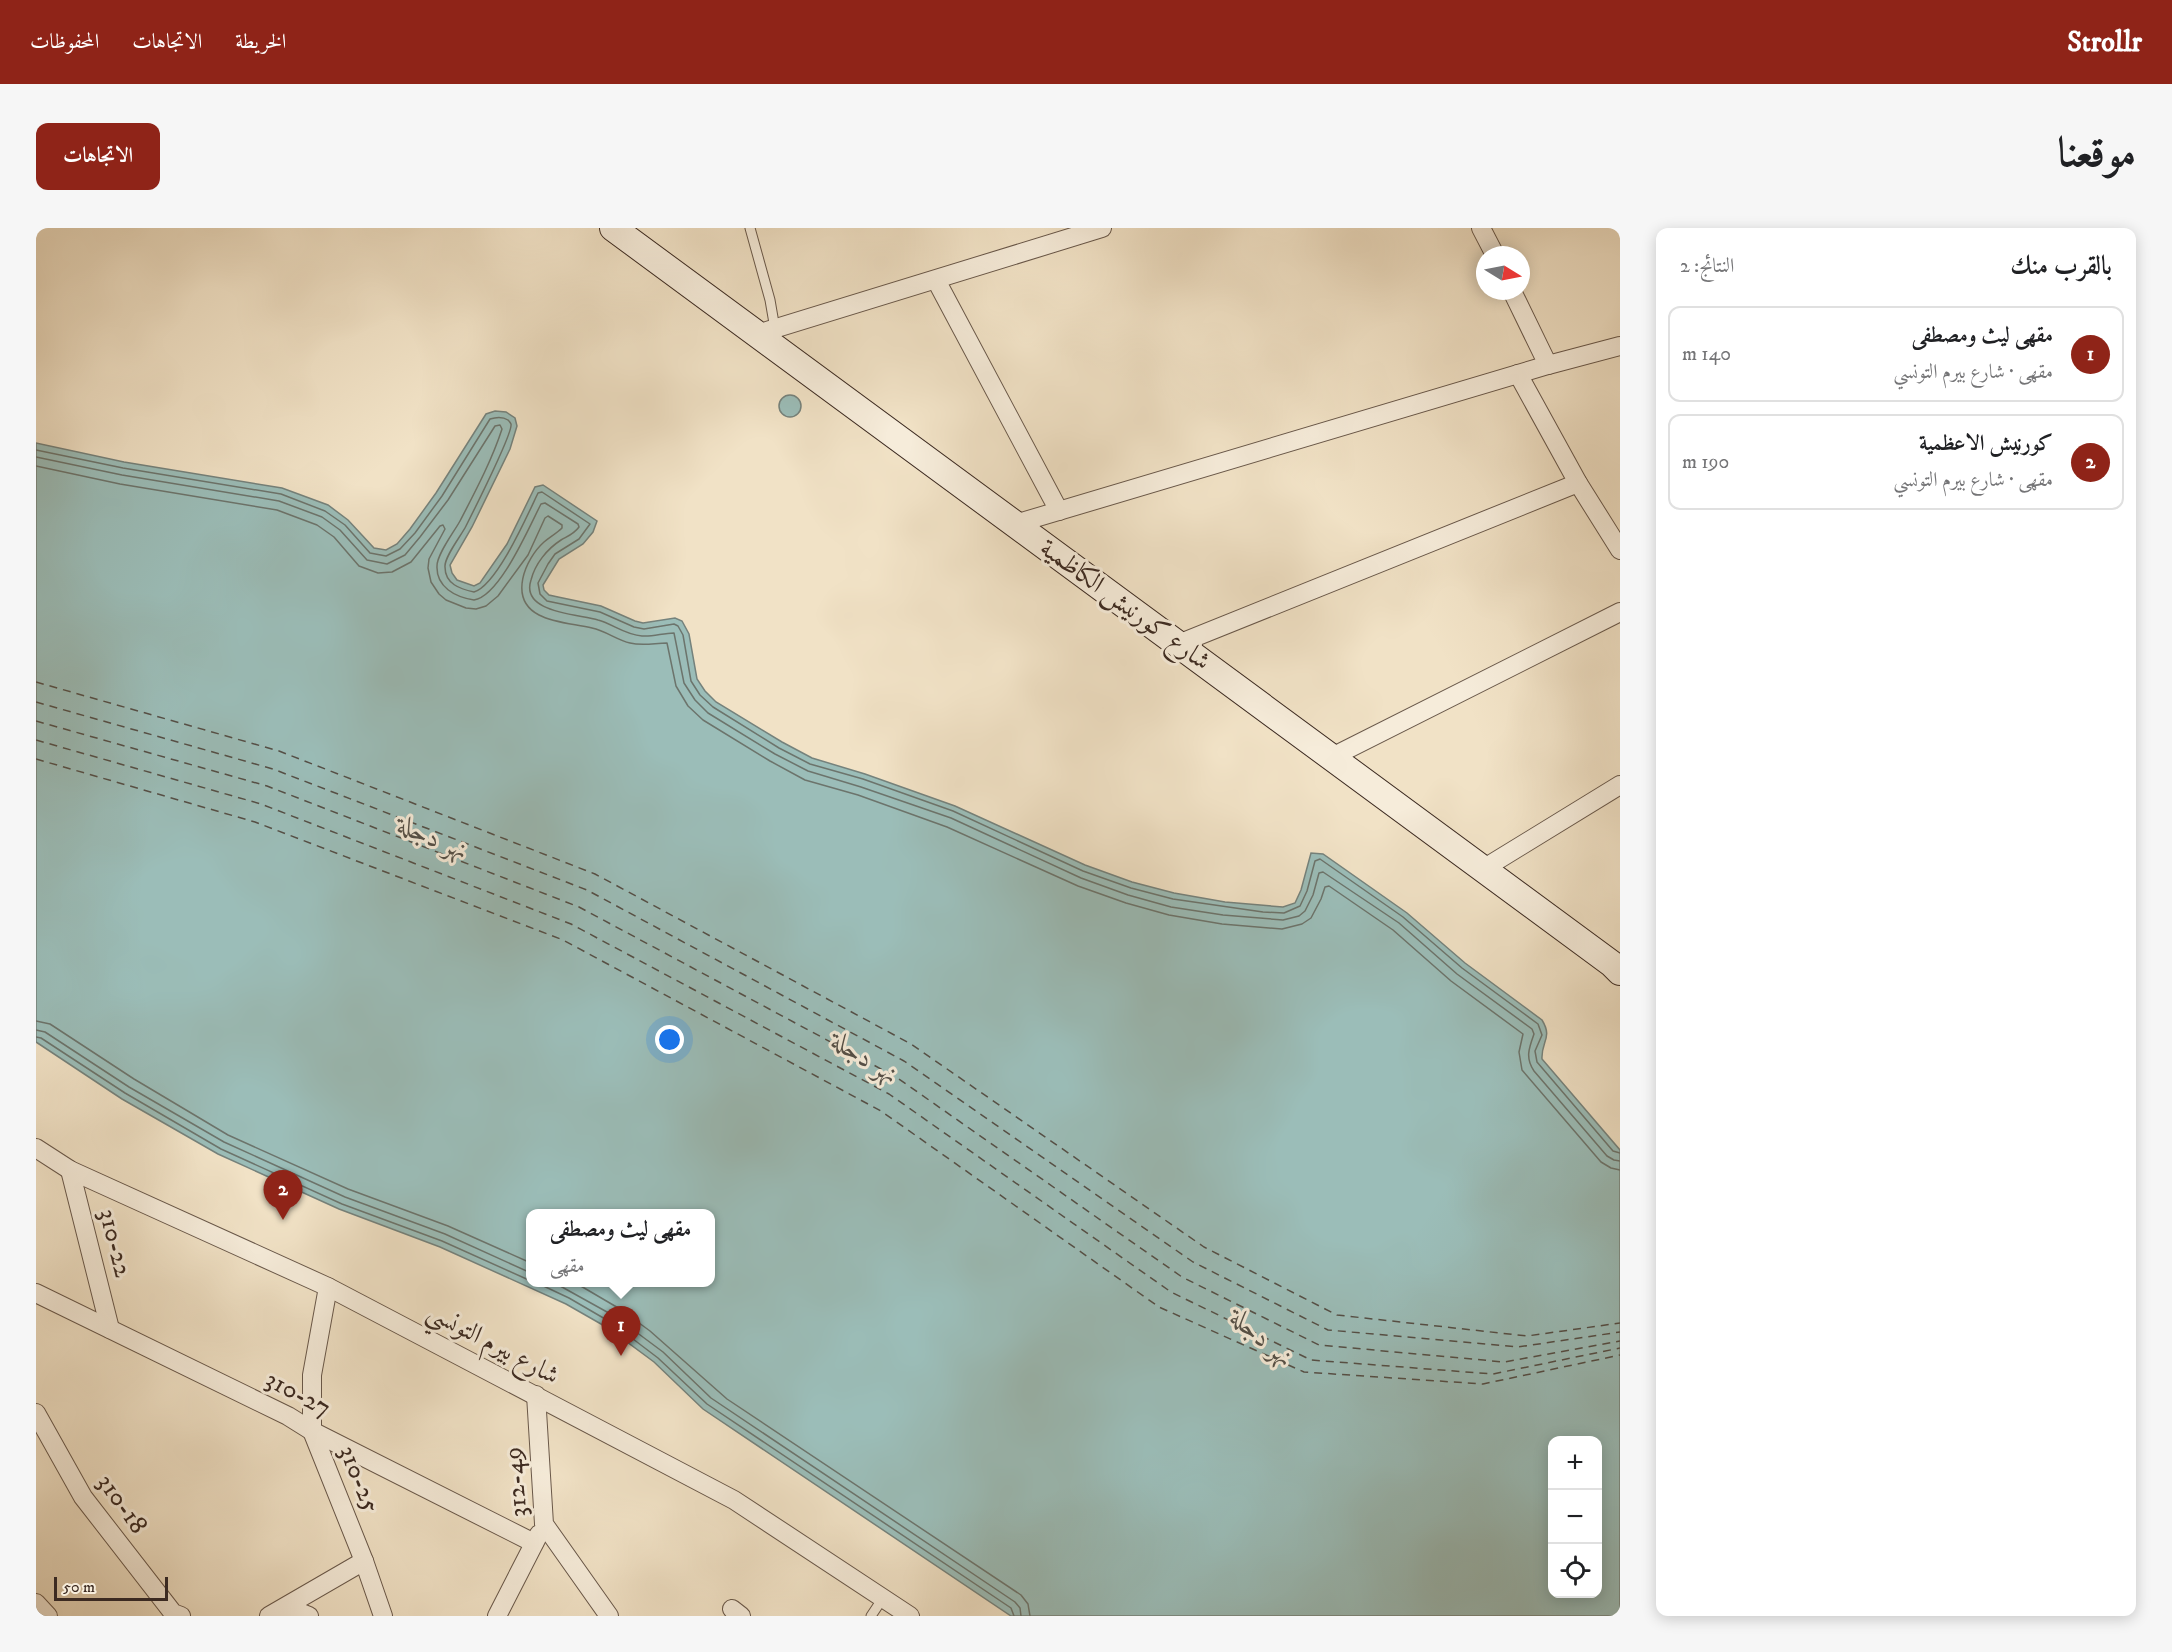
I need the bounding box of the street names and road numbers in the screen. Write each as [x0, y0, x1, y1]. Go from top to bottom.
street label: شارع كورنيش الكاظمية [1031, 532, 1217, 681]
street label: 310-22 [91, 1205, 139, 1281]
street label: شارع بيرم التونسي [418, 1295, 565, 1398]
street label: 310-27 [260, 1363, 336, 1425]
street label: 310-25 [331, 1441, 387, 1517]
street label: 312-49 [496, 1445, 536, 1519]
street label: 310-18 [89, 1467, 155, 1541]

